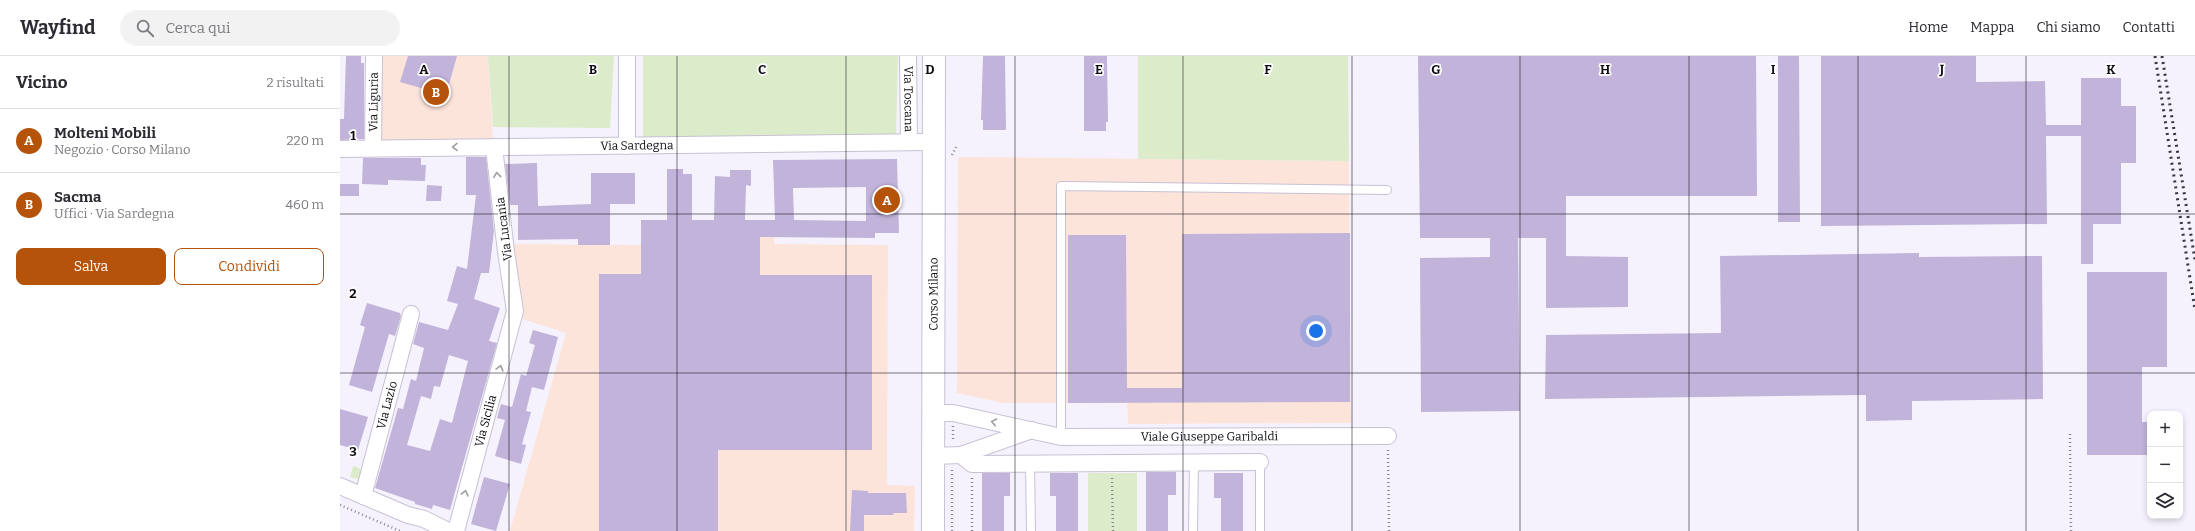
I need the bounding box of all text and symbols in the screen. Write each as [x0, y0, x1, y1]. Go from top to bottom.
search box [120, 10, 400, 46]
text: Wayfind [20, 16, 96, 39]
icon: search [134, 17, 156, 39]
text: Cerca qui [166, 19, 230, 37]
text: Home [1908, 19, 1948, 36]
text: Mappa [1970, 19, 2015, 36]
text: Chi siamo [2037, 19, 2101, 36]
text: Contatti [2123, 19, 2175, 36]
text: A [419, 62, 429, 77]
text: B [589, 62, 597, 77]
text: C [758, 62, 766, 77]
text: D [925, 62, 935, 77]
text: E [1095, 62, 1103, 77]
text: F [1264, 62, 1272, 77]
text: G [1431, 62, 1441, 77]
text: H [1600, 62, 1610, 77]
text: I [1771, 62, 1776, 77]
text: J [1939, 62, 1945, 77]
text: K [2106, 62, 2116, 77]
street label: Via Toscana [901, 66, 916, 132]
text: Vicino [16, 72, 68, 93]
street label: Via Liguria [366, 72, 381, 132]
text: 2 risultati [267, 75, 324, 90]
pin: B [423, 77, 449, 107]
text: Molteni Mobili [54, 124, 156, 142]
text: 1 [350, 128, 356, 143]
text: A [24, 133, 34, 148]
text: 220 m [287, 133, 324, 148]
street label: Via Sardegna [600, 138, 674, 153]
text: Negozio · Corso Milano [54, 142, 191, 157]
one-way arrow [452, 143, 458, 151]
one-way arrow [493, 172, 502, 178]
pin: A [874, 185, 900, 215]
text: Sacma [54, 188, 101, 206]
street label: Via Lucania [493, 196, 515, 262]
text: B [25, 197, 33, 212]
text: 460 m [285, 197, 324, 212]
text: Uffici · Via Sardegna [54, 206, 174, 221]
button: Salva [16, 248, 166, 285]
button: Condividi [174, 248, 324, 285]
street label: Corso Milano [926, 257, 941, 331]
text: 2 [349, 286, 357, 301]
your location [1306, 321, 1326, 341]
one-way arrow [495, 364, 504, 371]
street label: Via Lazio [374, 379, 400, 431]
street label: Via Sicilia [472, 393, 499, 449]
map controls [2147, 411, 2183, 519]
button: + [2147, 411, 2183, 447]
one-way arrow [991, 418, 997, 426]
street label: Viale Giuseppe Garibaldi [1141, 429, 1279, 444]
text: 3 [349, 444, 357, 459]
button: − [2147, 447, 2183, 483]
button: layers [2147, 483, 2183, 519]
one-way arrow [460, 490, 469, 497]

